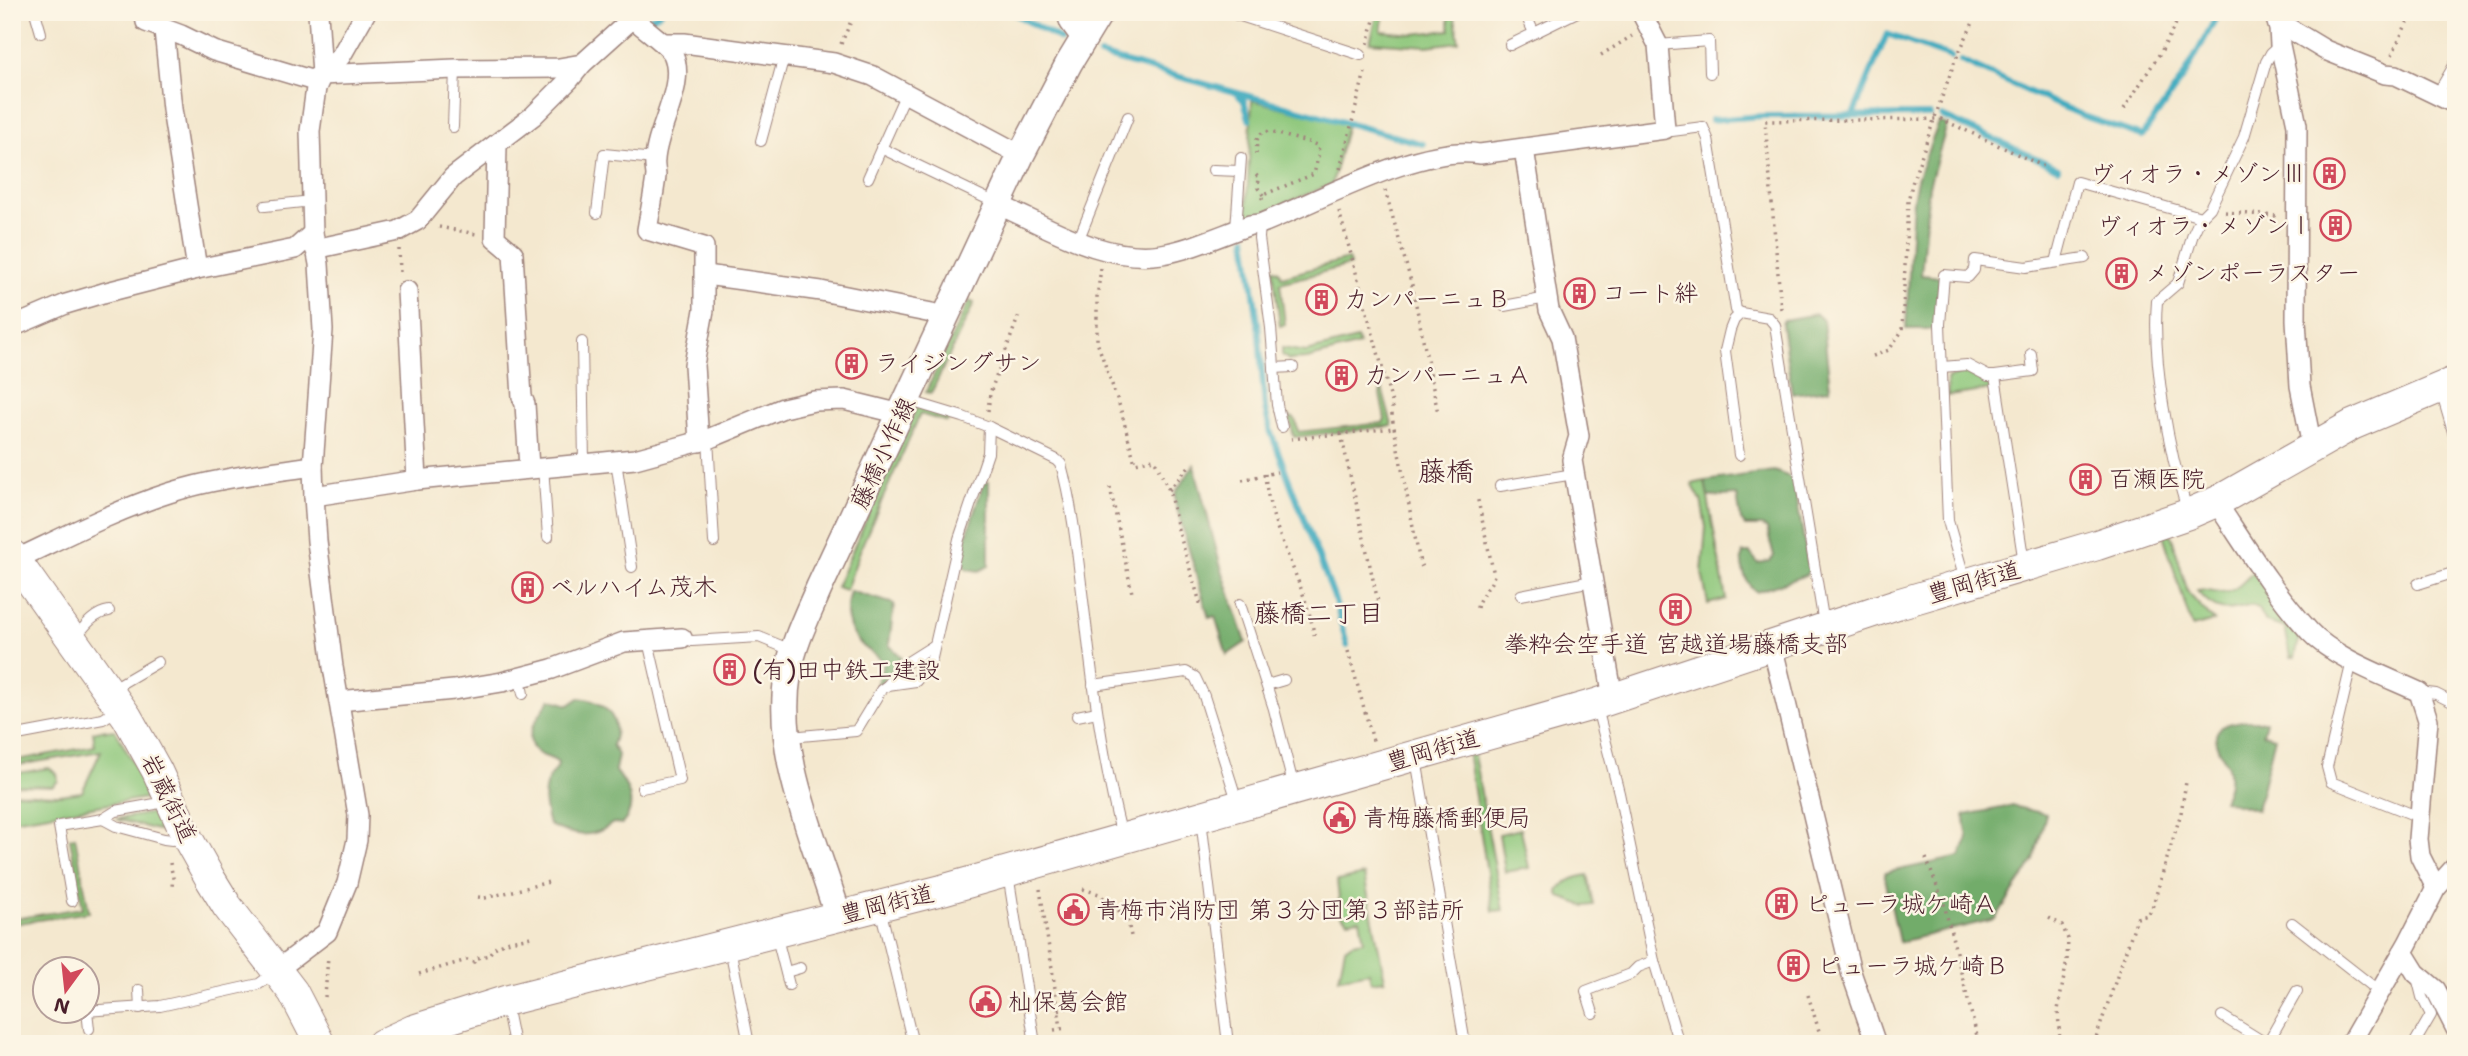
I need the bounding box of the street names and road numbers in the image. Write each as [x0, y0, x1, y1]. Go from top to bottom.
street label: 藤橋小作線 [843, 392, 923, 514]
street label: 豊岡街道 [1923, 553, 2025, 611]
street label: 豊岡街道 [1382, 721, 1484, 779]
street label: 岩蔵街道 [134, 748, 204, 848]
street label: 豊岡街道 [837, 877, 937, 931]

